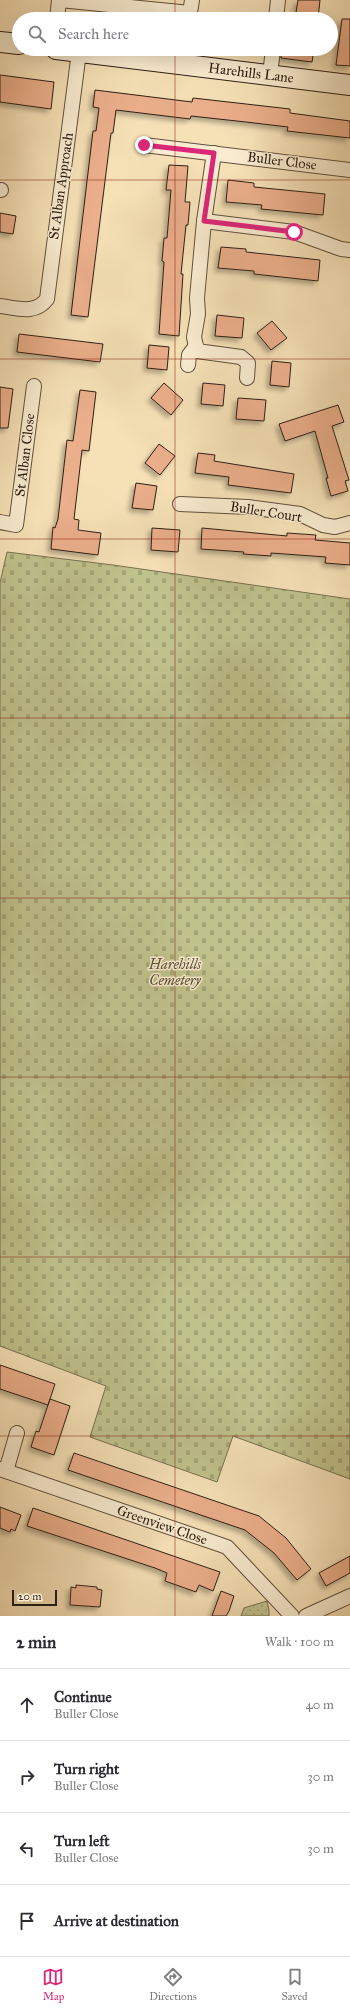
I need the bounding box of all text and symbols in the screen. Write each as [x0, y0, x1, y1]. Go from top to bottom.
search box [12, 12, 338, 56]
icon: search [26, 23, 48, 45]
text: Search here [58, 25, 129, 43]
street label: Harehills Lane [207, 59, 295, 87]
street label: St Alban Approach [45, 131, 77, 241]
route end [135, 136, 153, 154]
street label: Buller Close [246, 148, 318, 174]
route start [285, 223, 303, 241]
street label: St Alban Close [11, 412, 39, 498]
street label: Buller Court [229, 498, 303, 526]
park label: Harehills Cemetery [148, 956, 202, 989]
street label: Greenview Close [115, 1502, 210, 1548]
scale bar [12, 1588, 57, 1607]
text: 20 m [18, 1590, 41, 1603]
text: 2 min [16, 1632, 56, 1653]
text: Walk · 100 m [265, 1634, 334, 1650]
text: Continue [54, 1688, 112, 1706]
icon: ahead [16, 1694, 38, 1716]
text: 40 m [305, 1697, 334, 1713]
text: Buller Close [54, 1706, 119, 1722]
text: Turn right [54, 1760, 119, 1778]
icon: right [16, 1766, 38, 1788]
text: 30 m [308, 1769, 334, 1785]
text: Buller Close [54, 1778, 119, 1794]
text: Turn left [54, 1832, 110, 1850]
icon: left [16, 1838, 38, 1860]
text: 30 m [308, 1841, 334, 1857]
text: Buller Close [54, 1850, 119, 1866]
icon: arrive [16, 1910, 38, 1932]
text: Arrive at destination [54, 1912, 179, 1930]
tab: Map [42, 1966, 64, 2003]
tab: Directions [149, 1966, 197, 2003]
tab: Saved [281, 1966, 308, 2003]

